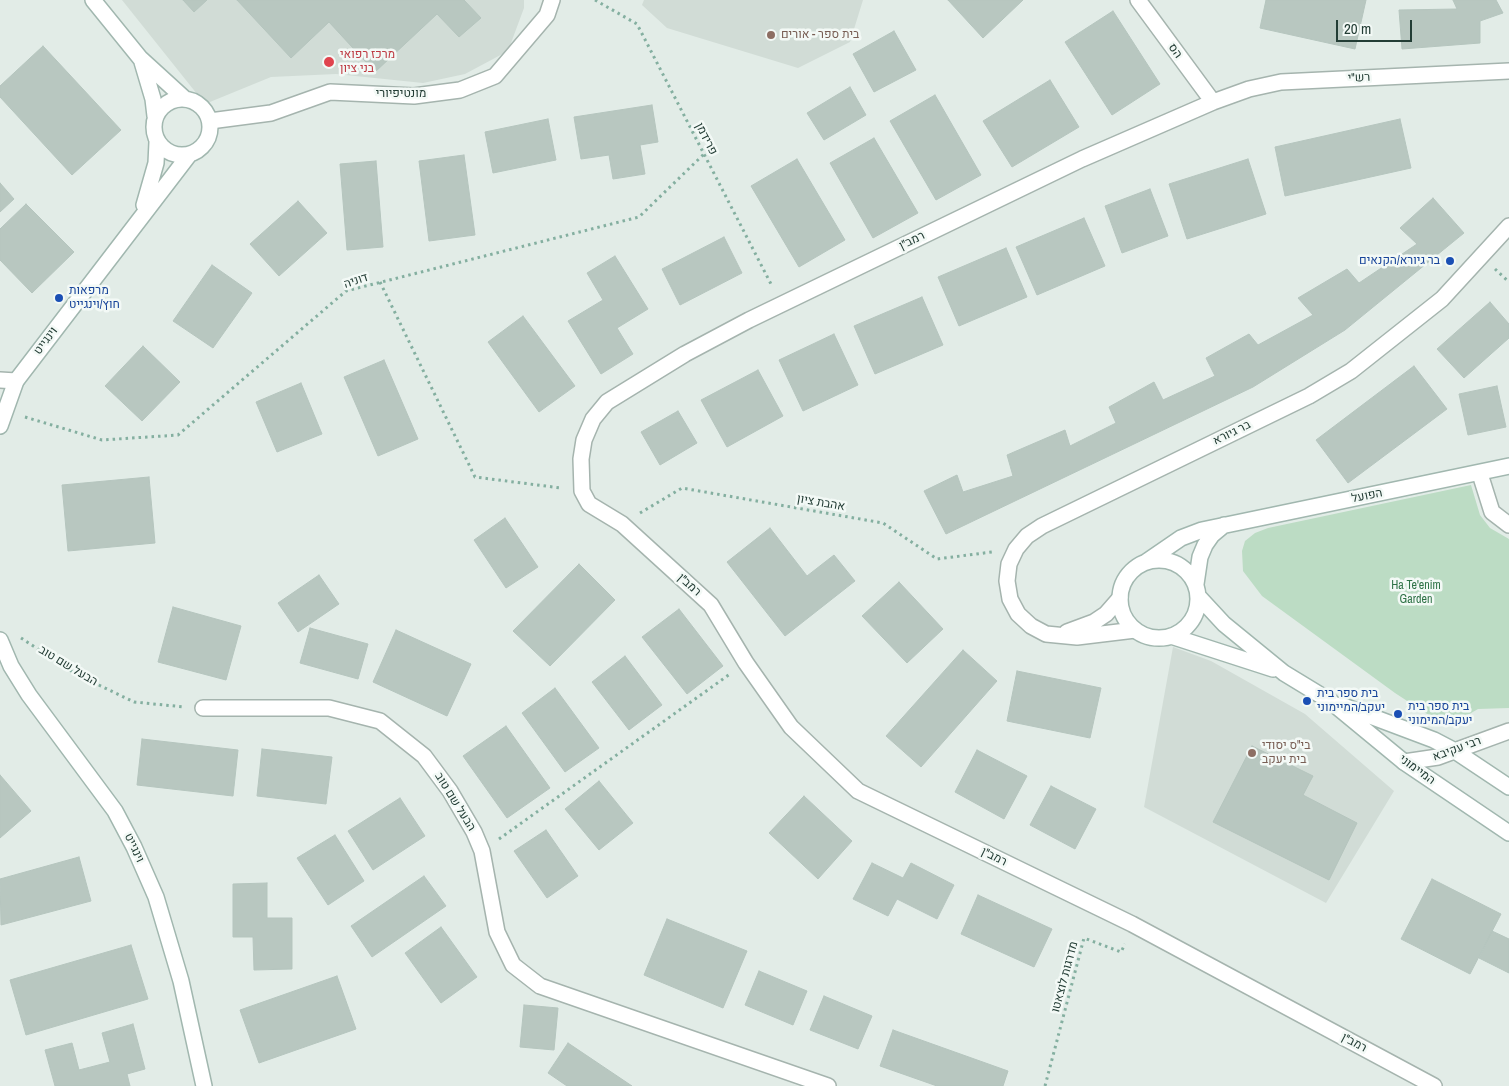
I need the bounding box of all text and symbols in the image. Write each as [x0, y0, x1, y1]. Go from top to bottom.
scale bar [1339, 10, 1415, 42]
text: 20 m [1344, 18, 1371, 39]
place label: בית ספר - אורים [781, 28, 859, 42]
marker: בית ספר - אורים [765, 29, 777, 41]
street label: הס [1165, 41, 1185, 61]
place label: מרכז רפואי בני ציון [340, 48, 395, 76]
marker: מרכז רפואי בני ציון [322, 55, 336, 69]
street label: רש"י [1347, 70, 1371, 86]
street label: מונטיפיורי [376, 87, 426, 101]
street label: פרידמן [692, 120, 720, 158]
street label: רמב"ן [897, 229, 927, 253]
place label: בר גיורא/הקנאים [1359, 254, 1440, 268]
marker: בר גיורא/הקנאים [1444, 255, 1456, 267]
street label: דוניה [342, 270, 370, 292]
place label: מרפאות חוץ/וינגייט [69, 284, 120, 312]
marker: מרפאות חוץ/וינגייט [53, 292, 65, 304]
street label: וינגייט [31, 324, 61, 358]
street label: בר גיורא [1211, 418, 1253, 448]
street label: הפועל [1350, 486, 1384, 506]
street label: אהבת ציון [796, 492, 846, 514]
street label: רמב"ן [674, 571, 704, 599]
park label: Ha Te'enim Garden [1391, 579, 1441, 607]
street label: הבעל שם טוב [36, 643, 100, 689]
place label: בית ספר בית יעקב/המיימוני [1317, 687, 1385, 715]
marker: בית ספר בית יעקב/המיימוני [1301, 695, 1313, 707]
place label: בית ספר בית יעקב/המימוני [1408, 700, 1472, 728]
marker: בית ספר בית יעקב/המימוני [1392, 708, 1404, 720]
street label: רבי עקיבא [1431, 734, 1483, 764]
place label: בי"ס יסודי בית יעקב [1262, 739, 1310, 767]
marker: בי"ס יסודי בית יעקב [1246, 747, 1258, 759]
street label: המיימוני [1396, 752, 1438, 788]
street label: הבעל שם טוב [431, 770, 479, 834]
street label: וינגייט [121, 831, 147, 865]
street label: רמב"ן [979, 845, 1009, 869]
street label: מדרגות לוצאטו [1049, 940, 1081, 1014]
street label: רמב"ן [1339, 1030, 1369, 1056]

